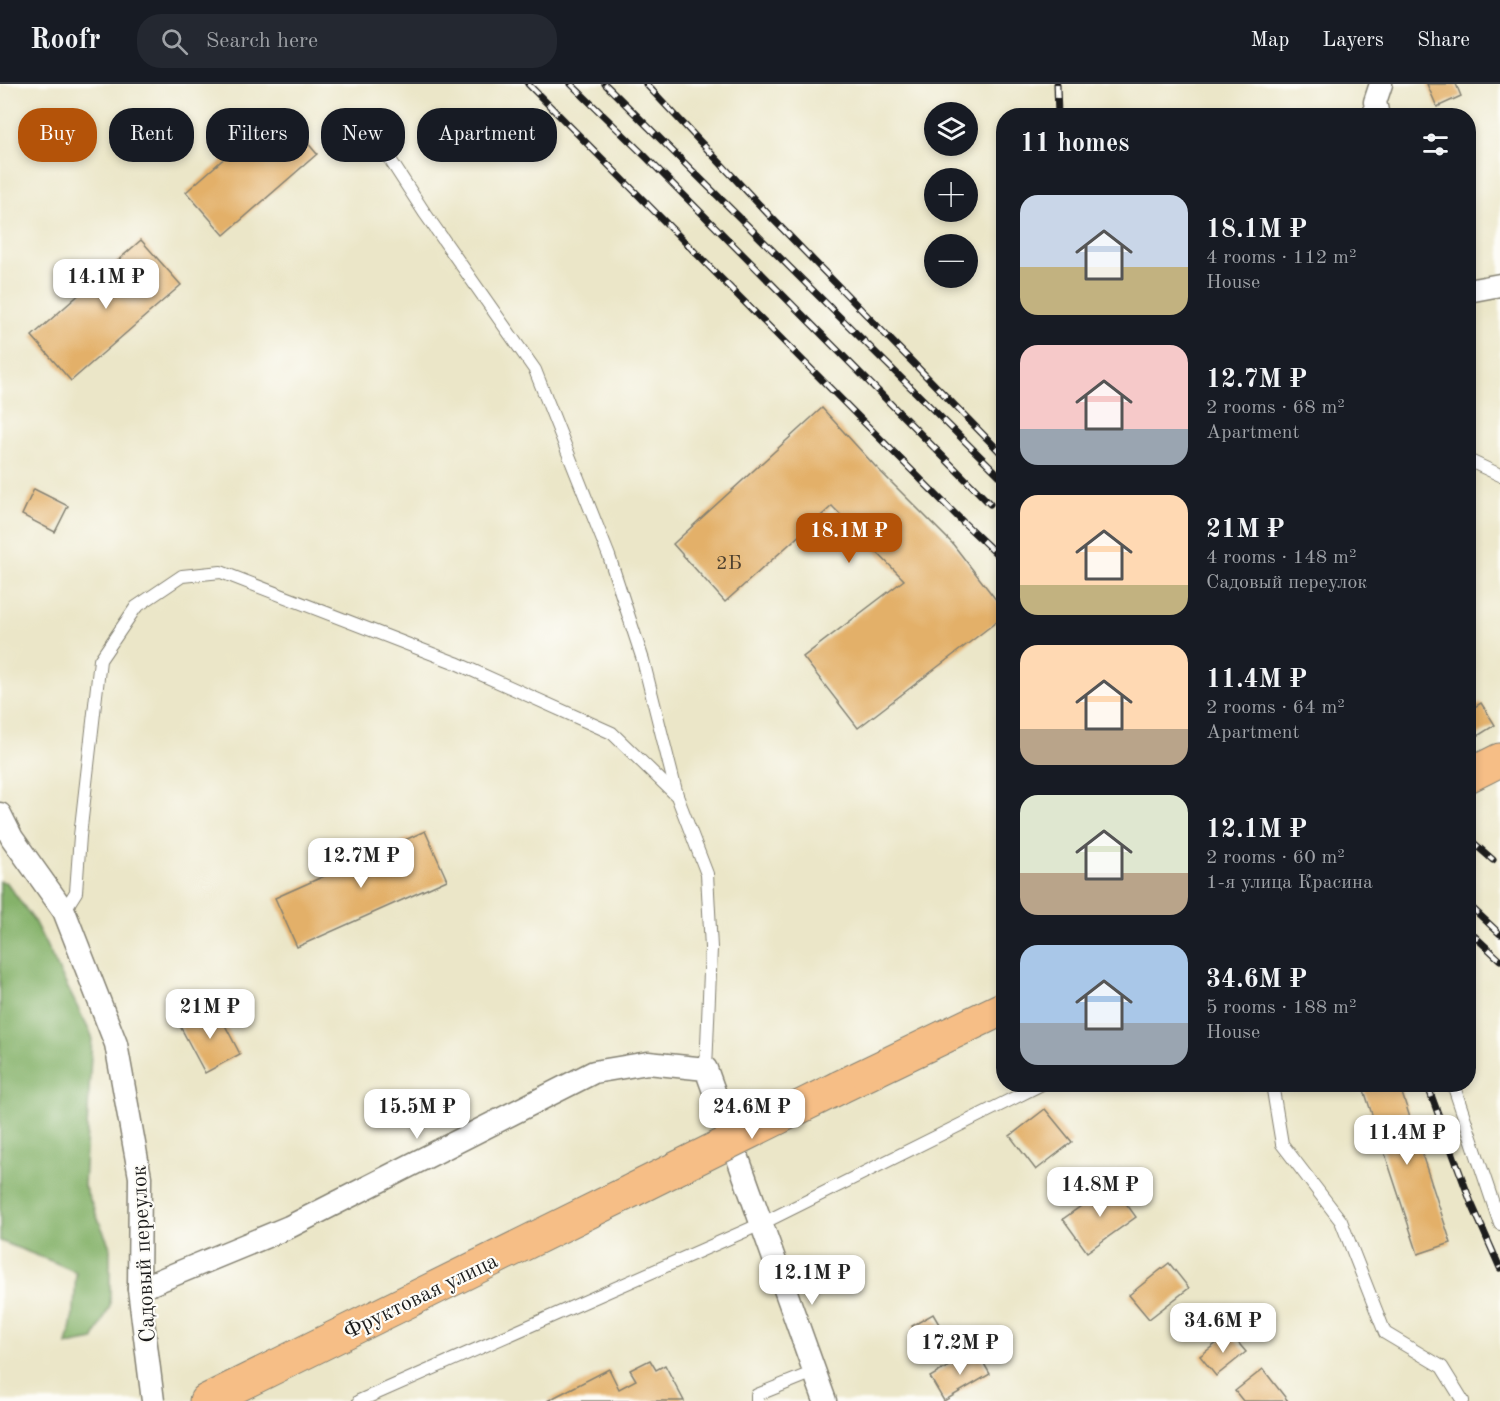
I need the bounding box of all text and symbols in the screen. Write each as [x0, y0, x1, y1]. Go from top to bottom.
search box [137, 14, 557, 68]
icon: search [158, 25, 191, 58]
text: Roofr [30, 27, 101, 55]
text: Search here [206, 30, 318, 52]
text: Map [1250, 30, 1289, 51]
text: Layers [1322, 30, 1384, 51]
text: Share [1417, 30, 1470, 51]
map controls [924, 102, 978, 288]
button: layers [924, 102, 978, 156]
chip: Buy [18, 108, 97, 162]
chip: Rent [109, 108, 194, 162]
chip: Filters [206, 108, 309, 162]
chip: New [321, 108, 405, 162]
chip: Apartment [417, 108, 557, 162]
icon: filters [1419, 128, 1452, 161]
text: 11 homes [1020, 131, 1129, 157]
button: + [924, 168, 978, 222]
text: 18.1M ₽ [1206, 217, 1307, 243]
icon: home [1068, 219, 1140, 291]
button: − [924, 234, 978, 288]
text: 4 rooms · 112 m² [1206, 248, 1356, 268]
pin: 14.1M ₽ [51, 259, 161, 310]
text: 14.1M ₽ [67, 268, 145, 288]
text: House [1206, 273, 1260, 293]
text: 12.7M ₽ [1206, 367, 1307, 393]
icon: home [1068, 369, 1140, 441]
text: 2 rooms · 68 m² [1206, 398, 1345, 418]
text: Apartment [1206, 423, 1300, 443]
pin: 18.1M ₽ [794, 513, 904, 564]
text: 21M ₽ [1206, 517, 1285, 543]
icon: home [1068, 519, 1140, 591]
text: 18.1M ₽ [810, 522, 888, 542]
text: 4 rooms · 148 m² [1206, 548, 1356, 568]
house number: 2Б [716, 554, 742, 574]
text: Садовый переулок [1206, 573, 1367, 593]
text: 11.4M ₽ [1206, 667, 1307, 693]
icon: home [1068, 669, 1140, 741]
text: 2 rooms · 64 m² [1206, 698, 1345, 718]
text: Apartment [1206, 723, 1300, 743]
text: 12.1M ₽ [1206, 817, 1307, 843]
icon: home [1068, 819, 1140, 891]
pin: 12.7M ₽ [306, 838, 416, 889]
text: 12.7M ₽ [322, 847, 400, 867]
text: 2 rooms · 60 m² [1206, 848, 1345, 868]
text: 1-я улица Красина [1206, 873, 1373, 893]
text: 34.6M ₽ [1206, 967, 1307, 993]
icon: home [1068, 969, 1140, 1041]
pin: 21M ₽ [168, 989, 252, 1040]
text: 21M ₽ [180, 998, 240, 1018]
text: 5 rooms · 188 m² [1206, 998, 1356, 1018]
text: House [1206, 1023, 1260, 1043]
pin: 15.5M ₽ [362, 1089, 472, 1140]
pin: 24.6M ₽ [697, 1089, 807, 1140]
text: 15.5M ₽ [378, 1098, 456, 1118]
text: 24.6M ₽ [713, 1098, 791, 1118]
pin: 11.4M ₽ [1352, 1115, 1462, 1166]
text: 11.4M ₽ [1368, 1124, 1446, 1144]
street label: Садовый переулок [128, 1165, 160, 1343]
pin: 14.8M ₽ [1045, 1167, 1155, 1218]
text: 14.8M ₽ [1061, 1176, 1139, 1196]
street label: Фруктовая улица [340, 1250, 502, 1344]
pin: 12.1M ₽ [757, 1255, 867, 1306]
text: 12.1M ₽ [773, 1264, 851, 1284]
pin: 34.6M ₽ [1168, 1303, 1278, 1354]
text: 34.6M ₽ [1184, 1312, 1262, 1332]
pin: 17.2M ₽ [905, 1325, 1015, 1376]
text: 17.2M ₽ [921, 1334, 999, 1354]

